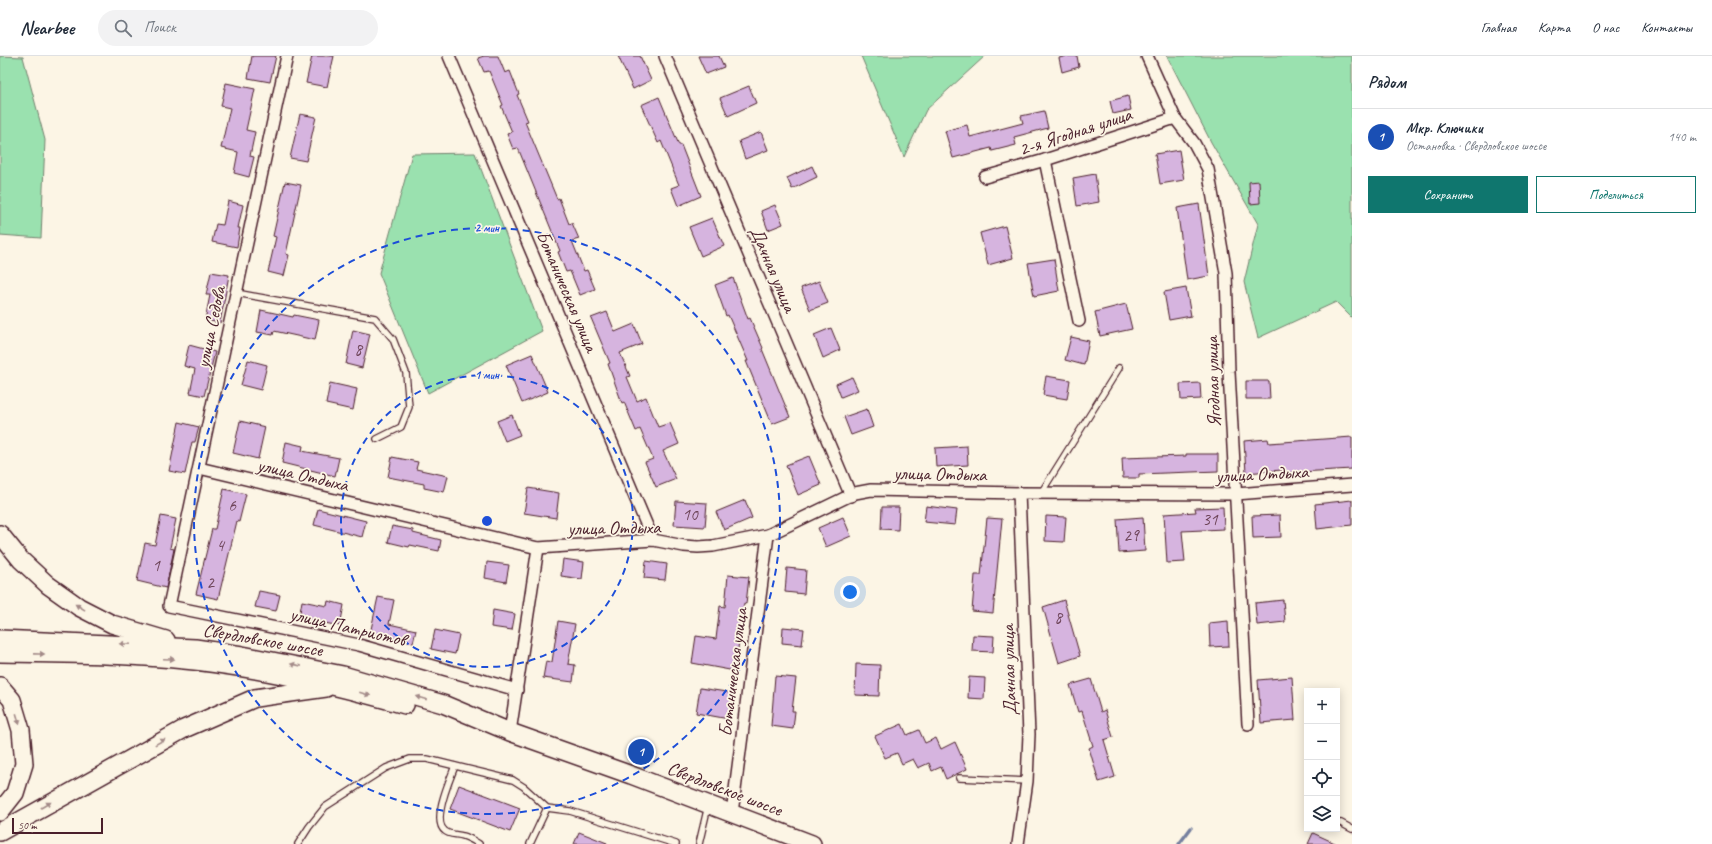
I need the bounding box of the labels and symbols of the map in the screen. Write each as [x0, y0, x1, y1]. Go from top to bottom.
street label: 2-я Ягодная улица [1016, 102, 1136, 162]
text: 2 мин [475, 220, 500, 236]
street label: Дачная улица [744, 223, 803, 318]
street label: Ботаническая улица [531, 227, 604, 358]
street label: улица Седова [190, 282, 232, 371]
street label: Ягодная улица [1199, 334, 1227, 428]
house number: 8 [354, 339, 364, 360]
text: 1 мин [475, 367, 500, 383]
street label: улица Отдыха [254, 453, 352, 497]
street label: улица Отдыха [1214, 460, 1311, 488]
street label: улица Отдыха [892, 461, 988, 487]
house number: 6 [228, 495, 237, 516]
house number: 10 [682, 504, 699, 525]
house number: 31 [1202, 509, 1219, 530]
centre of rings [480, 514, 494, 528]
street label: улица Отдыха [566, 515, 662, 541]
house number: 29 [1123, 525, 1140, 546]
house number: 4 [216, 535, 226, 556]
house number: 1 [152, 555, 161, 576]
house number: 2 [206, 572, 215, 593]
your location [840, 582, 860, 602]
street label: улица Патриотов [287, 602, 412, 653]
one-way arrow [74, 603, 86, 610]
street label: Ботаническая улица [713, 604, 753, 738]
house number: 8 [1054, 607, 1064, 628]
street label: Свердловское шоссе [201, 618, 326, 663]
street label: Дачная улица [995, 622, 1023, 716]
one-way arrow [119, 641, 131, 648]
one-way arrow [33, 651, 46, 657]
one-way arrow [163, 656, 176, 662]
one-way arrow [289, 662, 302, 668]
one-way arrow [360, 691, 372, 697]
one-way arrow [415, 695, 427, 701]
one-way arrow [15, 714, 21, 726]
pin: 1 [628, 737, 654, 767]
one-way arrow [154, 739, 166, 746]
street label: Свердловское шоссе [664, 756, 787, 822]
one-way arrow [40, 802, 52, 809]
scale bar [12, 816, 103, 835]

